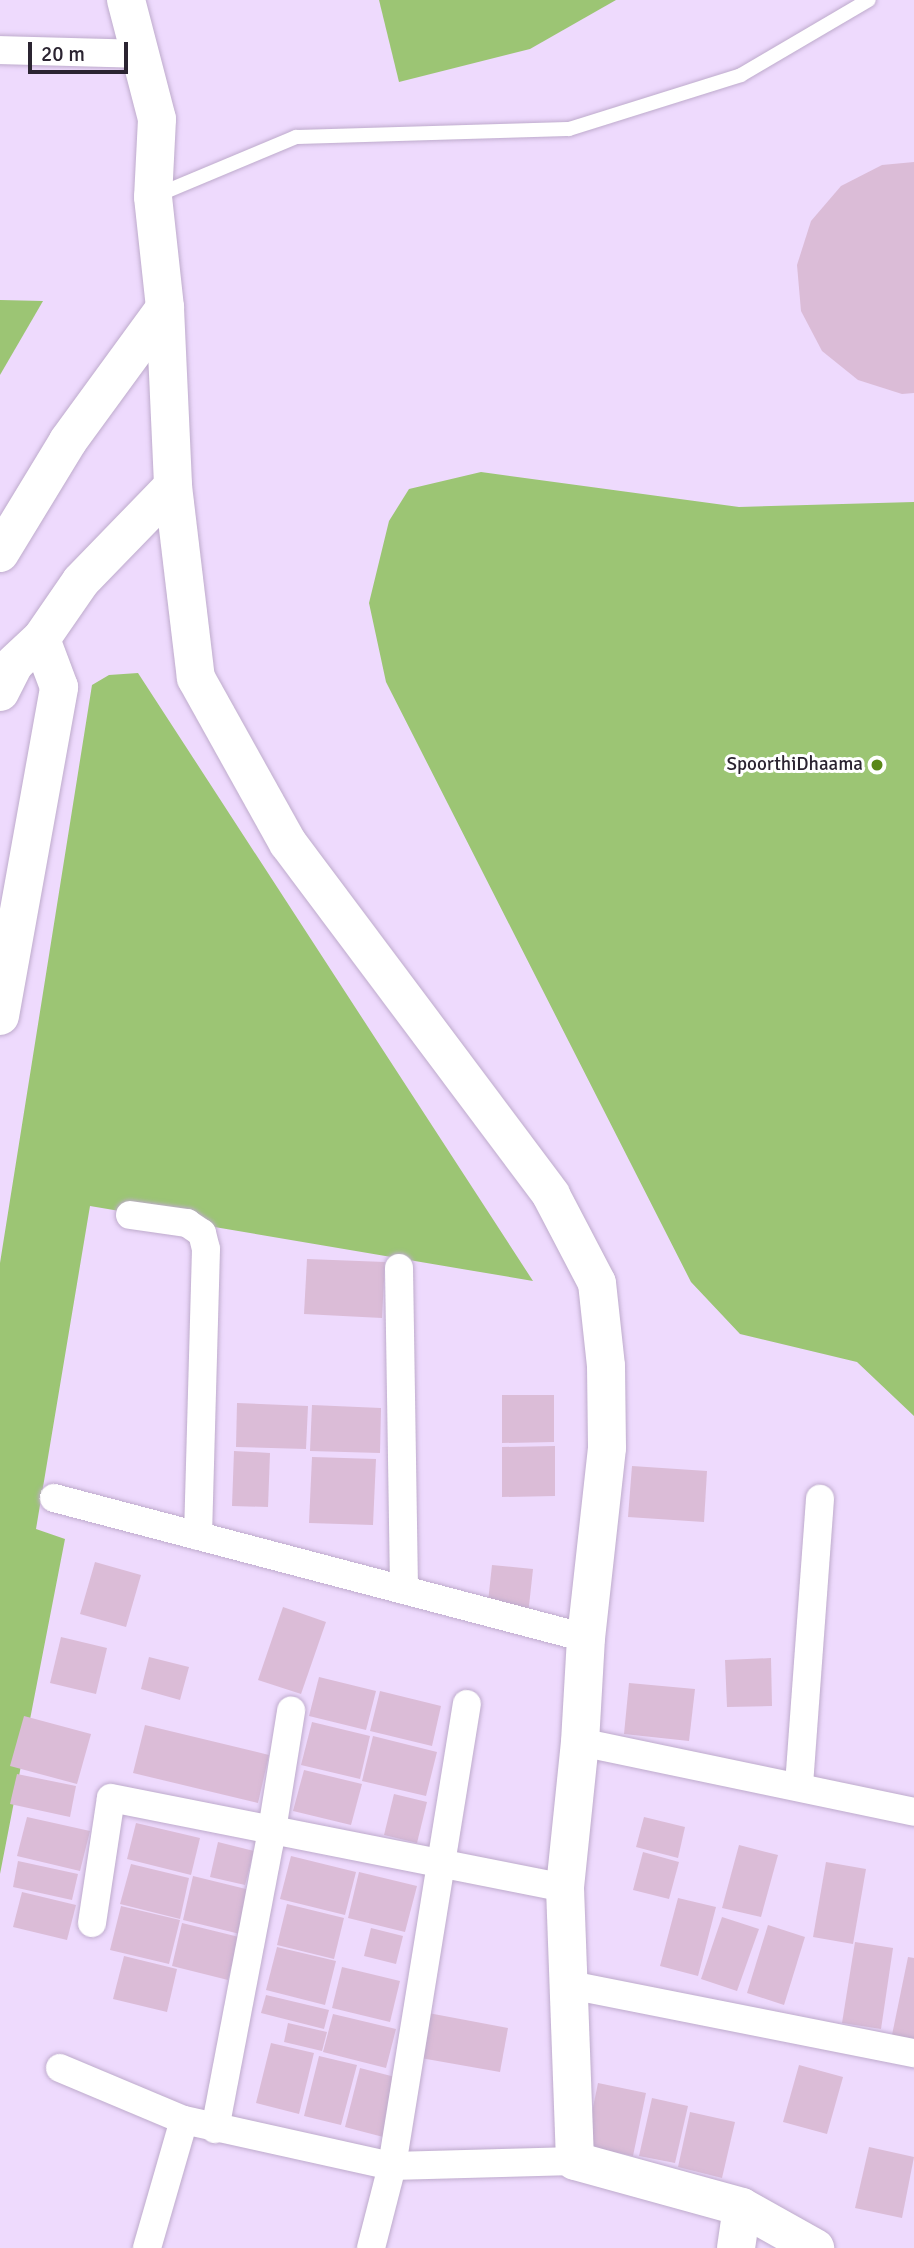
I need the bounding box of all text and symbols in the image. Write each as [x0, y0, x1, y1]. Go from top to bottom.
scale bar [32, 28, 131, 72]
text: 20 m [41, 41, 85, 67]
place label: SpoorthiDhaama [726, 754, 863, 776]
marker: SpoorthiDhaama [869, 757, 885, 773]

